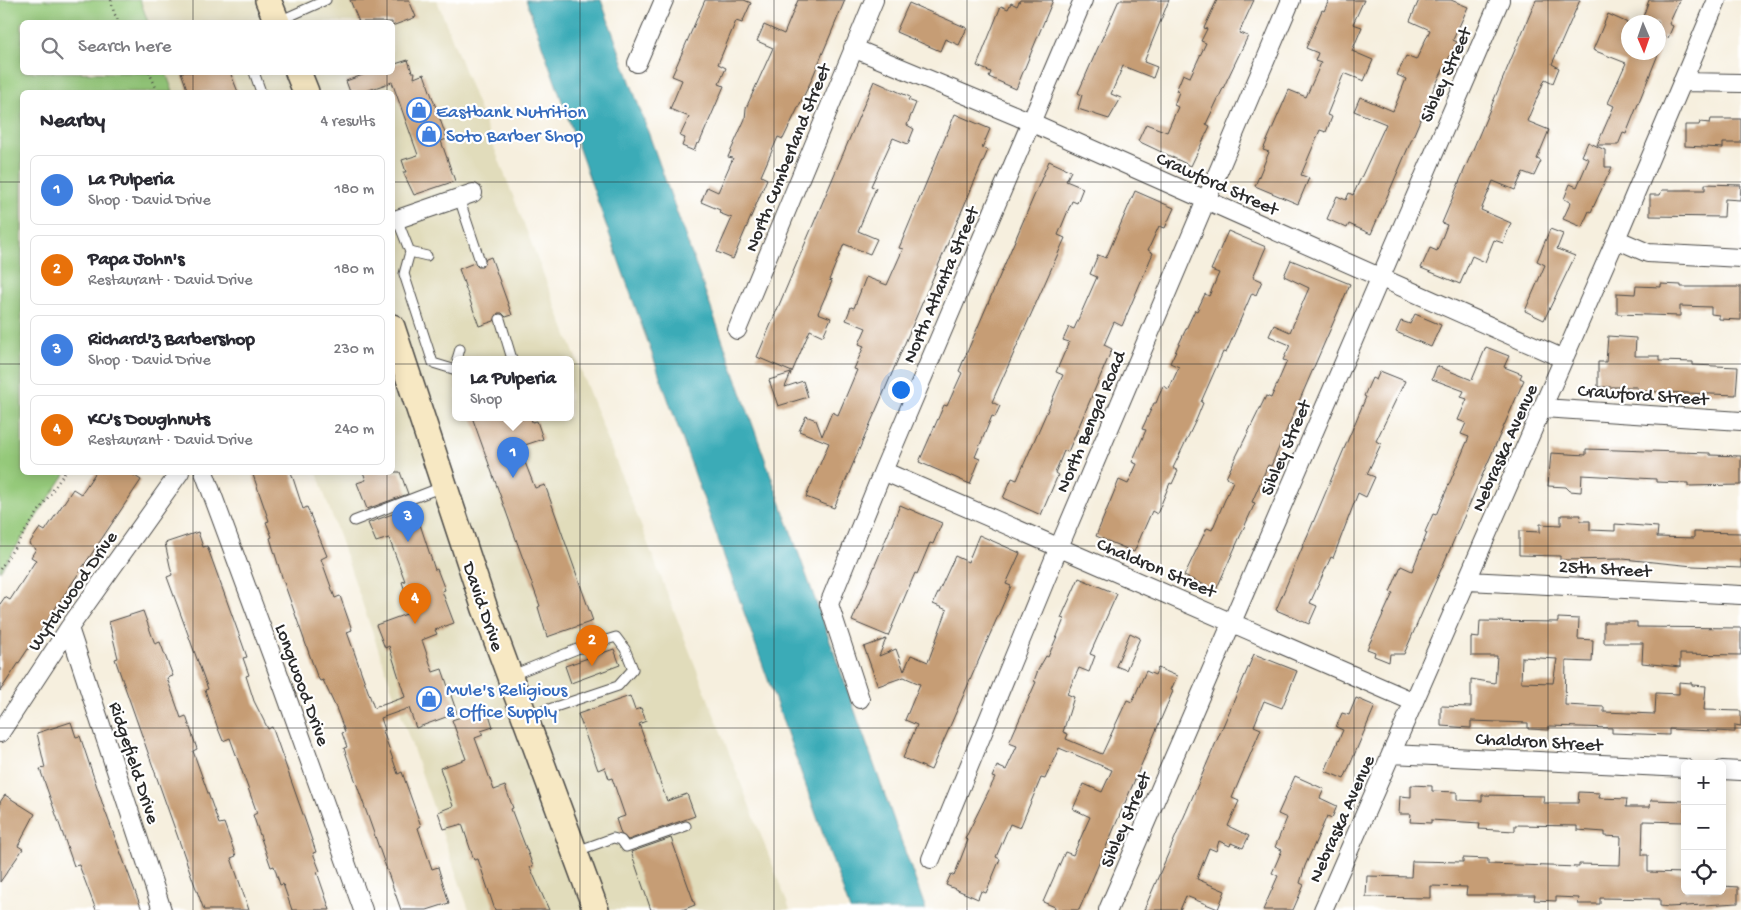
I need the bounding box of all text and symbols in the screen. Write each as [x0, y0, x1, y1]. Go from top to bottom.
north arrow [1621, 15, 1666, 60]
search box [20, 20, 395, 75]
street label: Sibley Street [1416, 22, 1479, 126]
icon: search [38, 34, 66, 62]
text: Search here [78, 36, 172, 59]
street label: North Cumberland Street [741, 59, 838, 256]
shop icon: Eastbank Nutrition [406, 97, 432, 123]
place label: Eastbank Nutrition [436, 102, 586, 125]
text: Nearby [40, 110, 105, 135]
text: 4 results [320, 113, 375, 132]
shop icon: Soto Barber Shop [416, 121, 442, 147]
place label: Soto Barber Shop [446, 126, 584, 149]
street label: Crawford Street [1152, 148, 1283, 223]
text: La Pulperia [88, 169, 174, 192]
text: 1 [54, 181, 60, 200]
text: 180 m [335, 181, 374, 200]
text: Shop · David Drive [88, 192, 211, 211]
street label: North Atlanta Street [899, 202, 986, 367]
text: Papa John's [88, 249, 184, 272]
text: 2 [53, 261, 61, 280]
text: 180 m [335, 261, 374, 280]
text: Restaurant · David Drive [88, 272, 253, 291]
text: Richard'z Barbershop [88, 329, 255, 352]
text: 3 [53, 341, 61, 360]
text: 230 m [334, 341, 374, 360]
street label: North Bengal Road [1052, 346, 1133, 497]
text: Shop · David Drive [88, 352, 211, 371]
popup [452, 356, 574, 421]
text: La Pulperia [470, 368, 556, 391]
your location [888, 377, 914, 403]
street label: Crawford Street [1577, 380, 1711, 413]
street label: Nebraska Avenue [1468, 381, 1545, 516]
text: Shop [470, 391, 502, 410]
street label: Sibley Street [1257, 395, 1319, 500]
text: KC's Doughnuts [88, 409, 210, 432]
text: 4 [53, 421, 61, 440]
text: 240 m [334, 421, 374, 440]
text: Restaurant · David Drive [88, 432, 253, 451]
pin: 1 [497, 437, 529, 478]
pin: 3 [392, 501, 424, 542]
street label: Wytchwood Drive [24, 527, 124, 657]
street label: Chaldron Street [1093, 534, 1221, 606]
street label: 25th Street [1558, 557, 1654, 585]
street label: David Drive [455, 558, 508, 655]
pin: 4 [399, 583, 431, 624]
street label: Longwood Drive [268, 621, 333, 750]
pin: 2 [576, 625, 608, 666]
place label: Mule's Religious & Office Supply [446, 680, 568, 725]
shop icon: Mule's Religious & Office Supply [416, 686, 442, 712]
street label: Ridgefield Drive [102, 699, 163, 827]
street label: Chaldron Street [1475, 729, 1605, 758]
street label: Nebraska Avenue [1305, 752, 1382, 887]
map controls [1681, 760, 1726, 895]
button: + [1681, 760, 1726, 805]
street label: Sibley Street [1097, 767, 1159, 872]
button: − [1681, 805, 1726, 850]
button: locate [1681, 850, 1726, 895]

